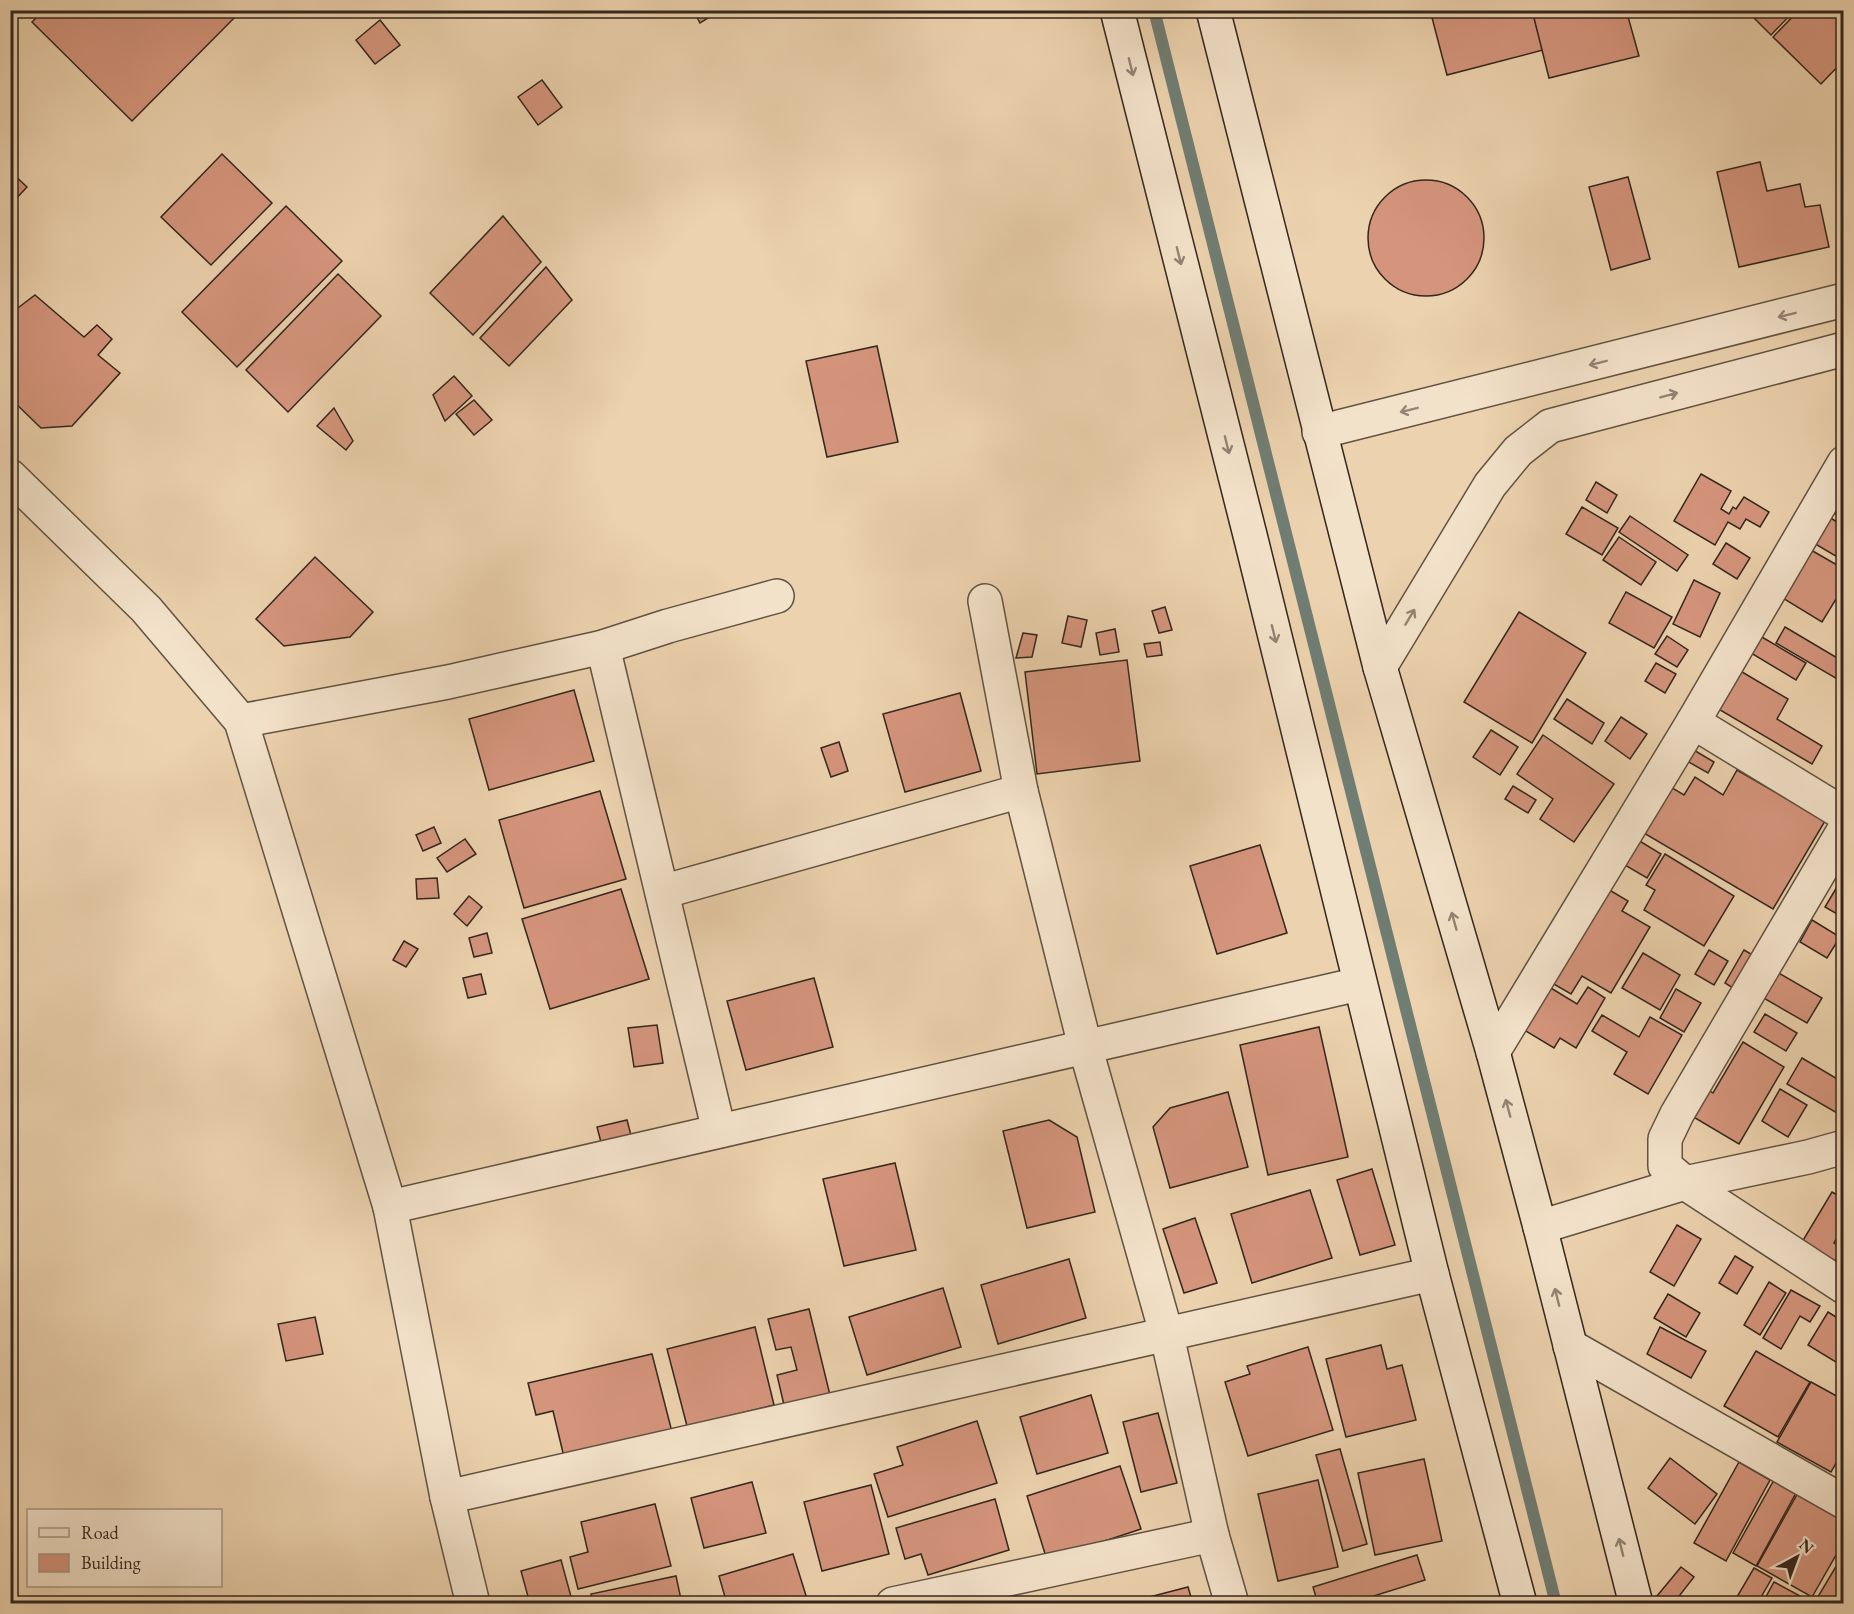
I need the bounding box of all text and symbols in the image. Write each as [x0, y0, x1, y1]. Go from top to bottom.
one-way arrow [1126, 57, 1137, 76]
one-way arrow [1174, 246, 1185, 265]
one-way arrow [1778, 309, 1797, 321]
one-way arrow [1589, 357, 1608, 369]
one-way arrow [1659, 388, 1678, 400]
one-way arrow [1400, 405, 1419, 417]
one-way arrow [1222, 435, 1233, 454]
one-way arrow [1404, 609, 1416, 626]
one-way arrow [1269, 625, 1281, 644]
one-way arrow [1448, 912, 1459, 931]
one-way arrow [1501, 1099, 1513, 1118]
one-way arrow [1551, 1288, 1563, 1307]
legend [27, 1509, 222, 1587]
text: Road [81, 1521, 120, 1544]
north arrow [1767, 1527, 1827, 1587]
text: N [1795, 1534, 1818, 1558]
one-way arrow [1615, 1538, 1627, 1557]
text: Building [81, 1551, 141, 1574]

